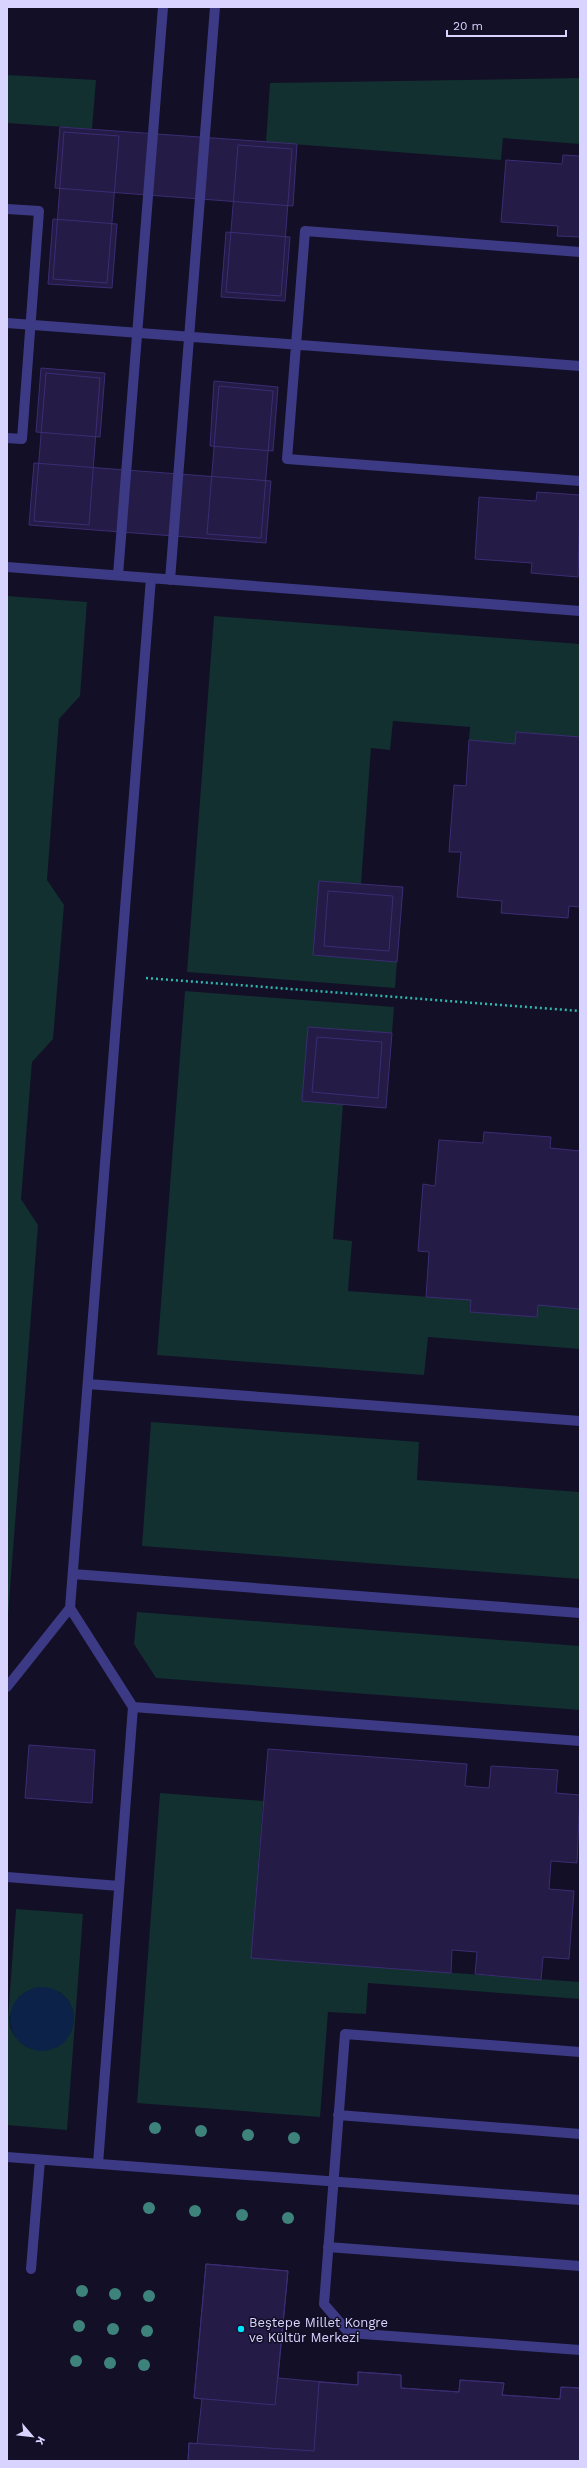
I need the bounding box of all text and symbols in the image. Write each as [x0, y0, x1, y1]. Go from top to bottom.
scale bar [447, 12, 566, 38]
text: 20 m [453, 19, 483, 33]
place label: Beştepe Millet Kongre ve Kültür Merkezi [249, 2315, 388, 2345]
marker: Beştepe Millet Kongre ve Kültür Merkezi [236, 2324, 246, 2334]
north arrow [12, 2416, 52, 2456]
text: K [33, 2434, 48, 2447]

